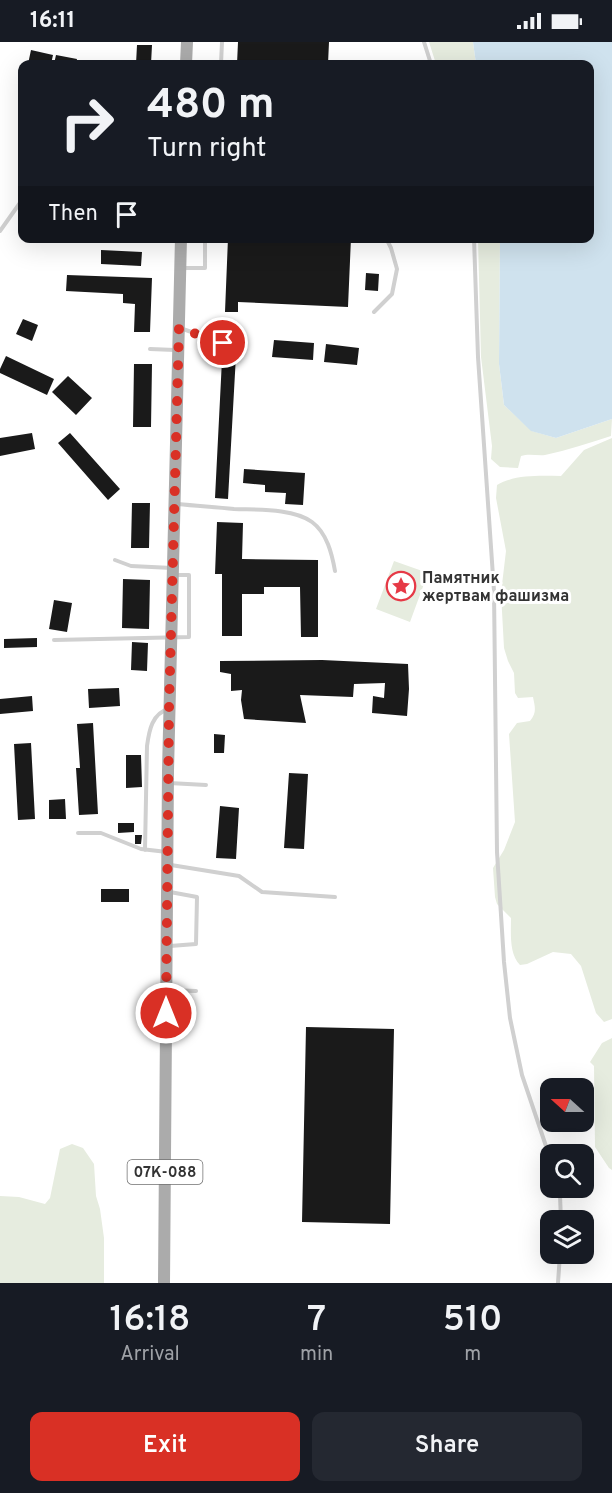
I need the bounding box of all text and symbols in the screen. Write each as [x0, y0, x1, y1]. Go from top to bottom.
text: 16:11 [30, 8, 75, 35]
text: 480 m [147, 80, 275, 133]
icon: right [48, 84, 126, 162]
text: Turn right [147, 132, 266, 166]
icon: arrive [110, 198, 143, 231]
text: Then [48, 201, 98, 228]
pin [197, 317, 248, 368]
icon: arrive [206, 326, 239, 359]
place label: Памятник жертвам фашизма [422, 569, 569, 607]
place icon: Памятник жертвам фашизма [385, 570, 417, 602]
position arrow [134, 981, 198, 1045]
north arrow [540, 1078, 594, 1132]
map controls [540, 1078, 594, 1264]
button: search [540, 1144, 594, 1198]
road number: 07К-088 [128, 1160, 202, 1184]
button: layers [540, 1210, 594, 1264]
text: 16:18 [110, 1298, 191, 1344]
text: 7 [307, 1298, 326, 1344]
text: 510 [443, 1298, 502, 1344]
text: Arrival [120, 1342, 180, 1368]
text: min [300, 1342, 333, 1368]
text: m [464, 1342, 481, 1368]
button: Exit [30, 1412, 300, 1481]
button: Share [312, 1412, 582, 1481]

